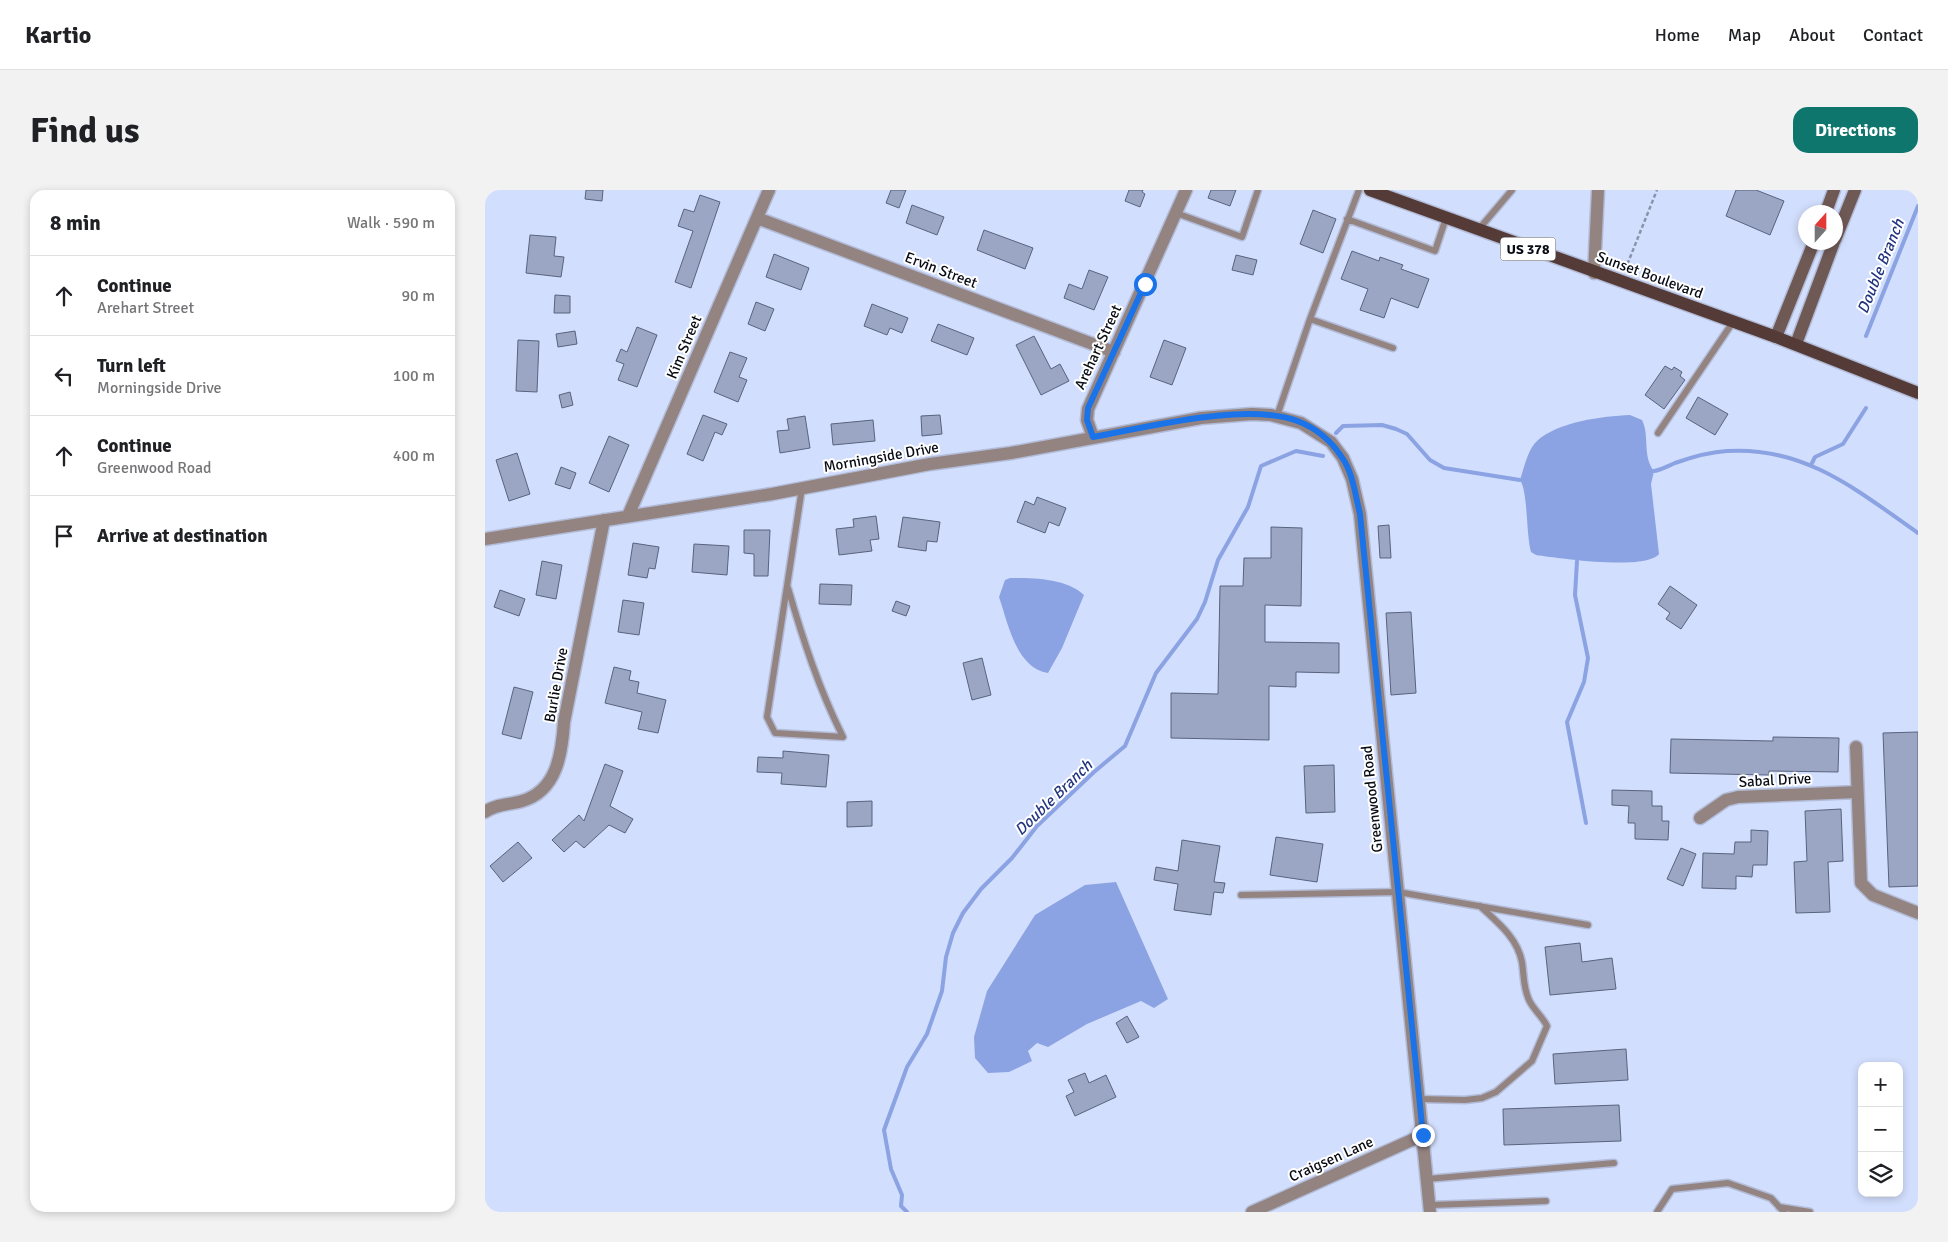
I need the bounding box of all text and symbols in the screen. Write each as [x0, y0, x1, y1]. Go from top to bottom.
text: Kartio [25, 20, 91, 50]
text: Home [1655, 24, 1700, 46]
text: Map [1728, 24, 1761, 46]
text: About [1789, 24, 1835, 46]
text: Contact [1863, 24, 1923, 46]
button: Directions [1793, 107, 1918, 153]
text: Find us [30, 109, 140, 152]
north arrow [1798, 205, 1843, 250]
text: 8 min [50, 210, 101, 236]
text: Walk · 590 m [347, 213, 435, 233]
water label: Double Branch [1853, 215, 1909, 317]
road number: US 378 [1501, 238, 1555, 260]
street label: Sunset Boulevard [1594, 247, 1706, 303]
street label: Ervin Street [902, 248, 980, 292]
route start [1134, 273, 1157, 296]
text: Continue [97, 274, 172, 298]
icon: ahead [50, 282, 78, 310]
text: 90 m [401, 286, 435, 306]
text: Arehart Street [97, 298, 194, 318]
street label: Arehart Street [1071, 302, 1125, 392]
street label: Kim Street [663, 312, 705, 382]
text: Turn left [97, 354, 166, 378]
icon: left [50, 362, 78, 390]
text: 100 m [393, 366, 435, 386]
text: Morningside Drive [97, 378, 222, 398]
text: Continue [97, 434, 172, 458]
street label: Morningside Drive [822, 438, 940, 476]
icon: ahead [50, 442, 78, 470]
text: 400 m [393, 446, 435, 466]
text: Greenwood Road [97, 458, 212, 478]
icon: arrive [50, 522, 78, 550]
text: Arrive at destination [97, 524, 268, 548]
street label: Burlie Drive [541, 646, 571, 724]
street label: Greenwood Road [1357, 745, 1387, 853]
water label: Double Branch [1011, 755, 1098, 840]
street label: Sabal Drive [1738, 769, 1812, 791]
map controls [1858, 1062, 1903, 1197]
button: + [1858, 1062, 1903, 1107]
button: − [1858, 1107, 1903, 1152]
route end [1412, 1124, 1435, 1147]
street label: Craigsen Lane [1286, 1132, 1376, 1186]
button: layers [1858, 1152, 1903, 1197]

